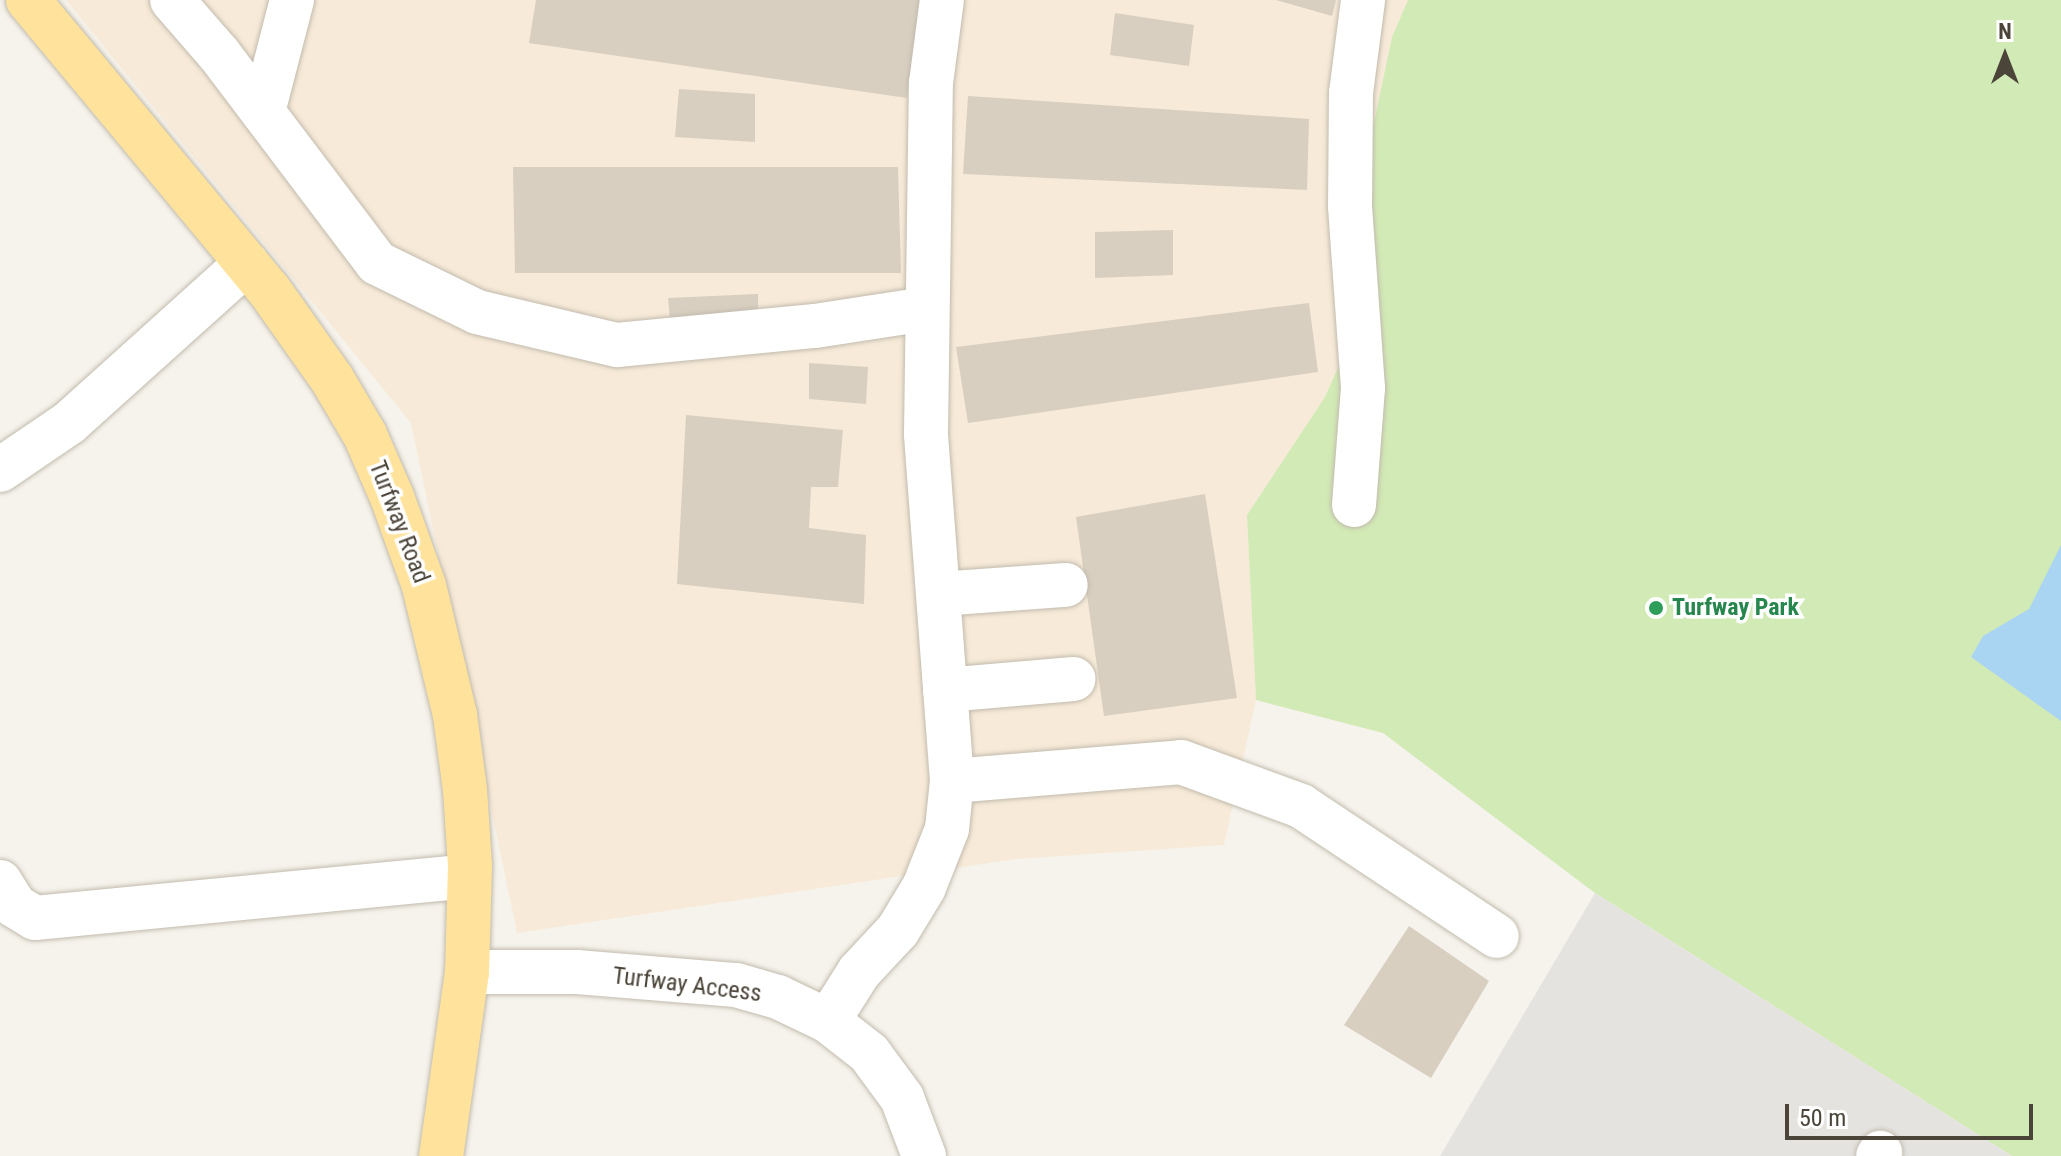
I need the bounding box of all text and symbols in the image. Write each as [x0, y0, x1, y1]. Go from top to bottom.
north arrow [1965, 16, 2045, 96]
text: N [1998, 19, 2012, 44]
street label: Turfway Road [363, 457, 435, 587]
place label: Turfway Park [1672, 594, 1799, 622]
marker: Turfway Park [1647, 599, 1665, 617]
street label: Turfway Access [611, 962, 763, 1008]
scale bar [1789, 1088, 2037, 1138]
text: 50 m [1799, 1104, 1846, 1132]

